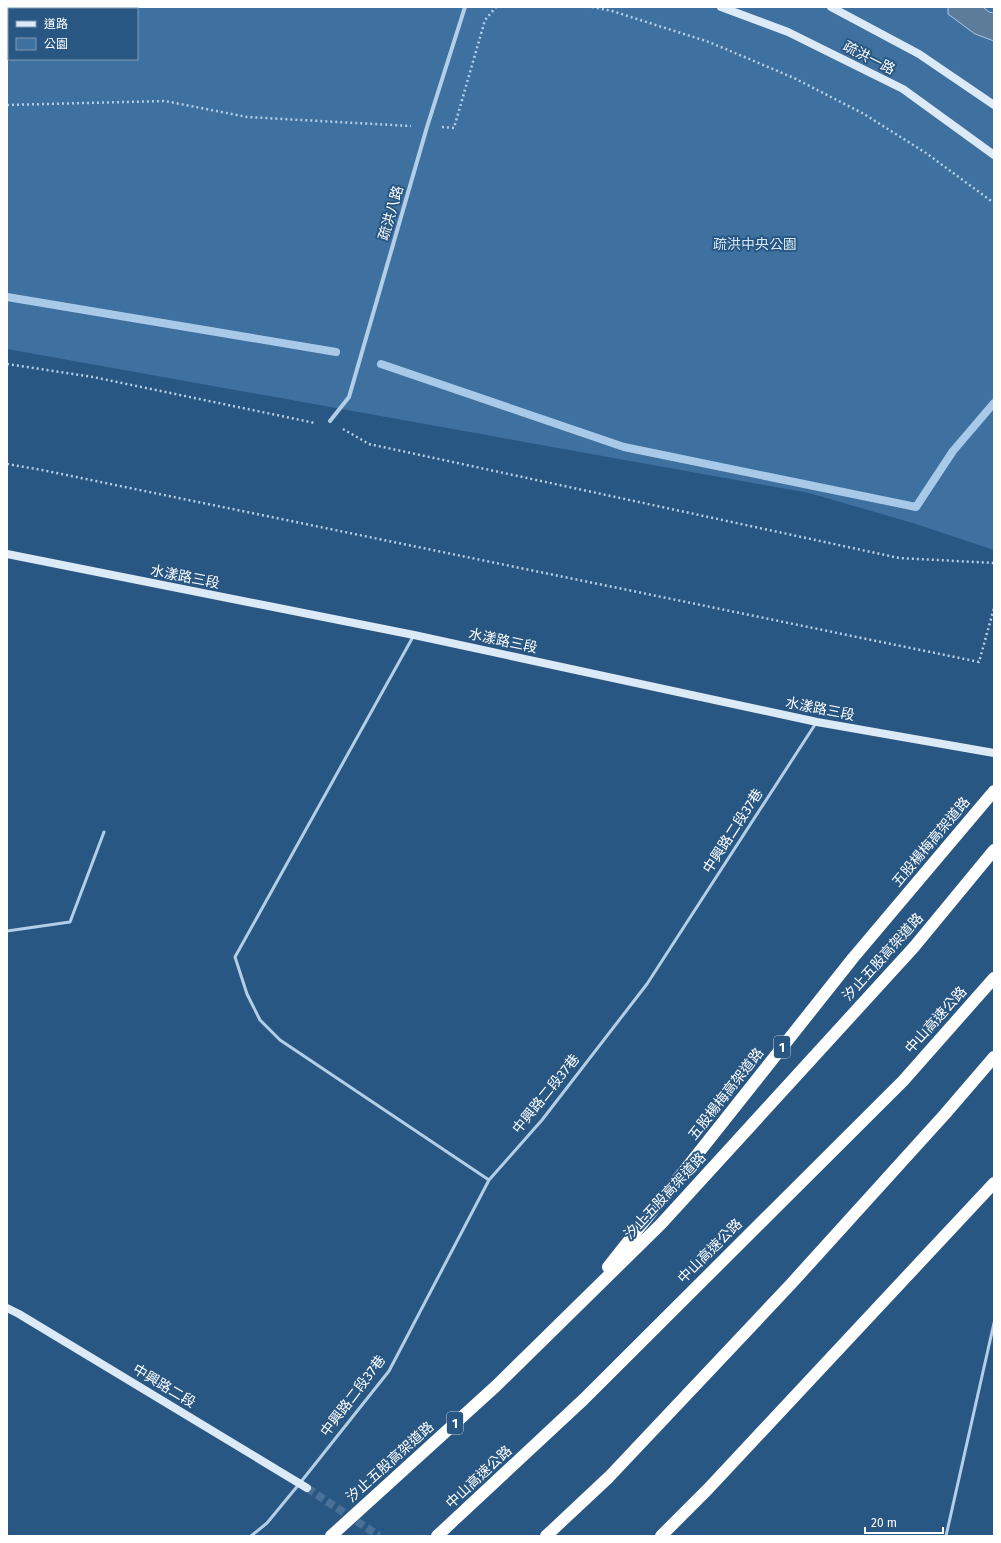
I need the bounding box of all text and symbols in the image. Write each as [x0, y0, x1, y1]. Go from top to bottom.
legend [8, 8, 138, 60]
text: 道路 [44, 17, 68, 31]
text: 公園 [44, 37, 68, 51]
street label: 疏洪一路 [840, 38, 898, 78]
street label: 疏洪八路 [375, 184, 407, 242]
park label: 疏洪中央公園 [713, 236, 797, 253]
street label: 水漾路三段 [149, 562, 221, 592]
street label: 水漾路三段 [467, 625, 539, 657]
street label: 水漾路三段 [784, 694, 856, 724]
street label: 中興路二段37巷 [699, 786, 767, 876]
street label: 五股楊梅高架道路 [888, 794, 974, 890]
street label: 汐止五股高架道路 [839, 910, 927, 1004]
street label: 中山高速公路 [902, 983, 970, 1057]
road number: 1 [774, 1036, 790, 1058]
street label: 五股楊梅高架道路 [685, 1045, 767, 1143]
street label: 中興路二段37巷 [509, 1051, 583, 1137]
street label: 汐止五股高架道路 [621, 1149, 709, 1243]
street label: 中山高速公路 [674, 1215, 746, 1287]
street label: 中興路二段37巷 [317, 1352, 389, 1440]
street label: 中興路二段 [130, 1361, 198, 1411]
road number: 1 [447, 1412, 463, 1434]
street label: 汐止五股高架道路 [343, 1418, 437, 1506]
street label: 中山高速公路 [442, 1442, 516, 1512]
scale bar [865, 1509, 943, 1535]
text: 20 m [871, 1516, 897, 1530]

